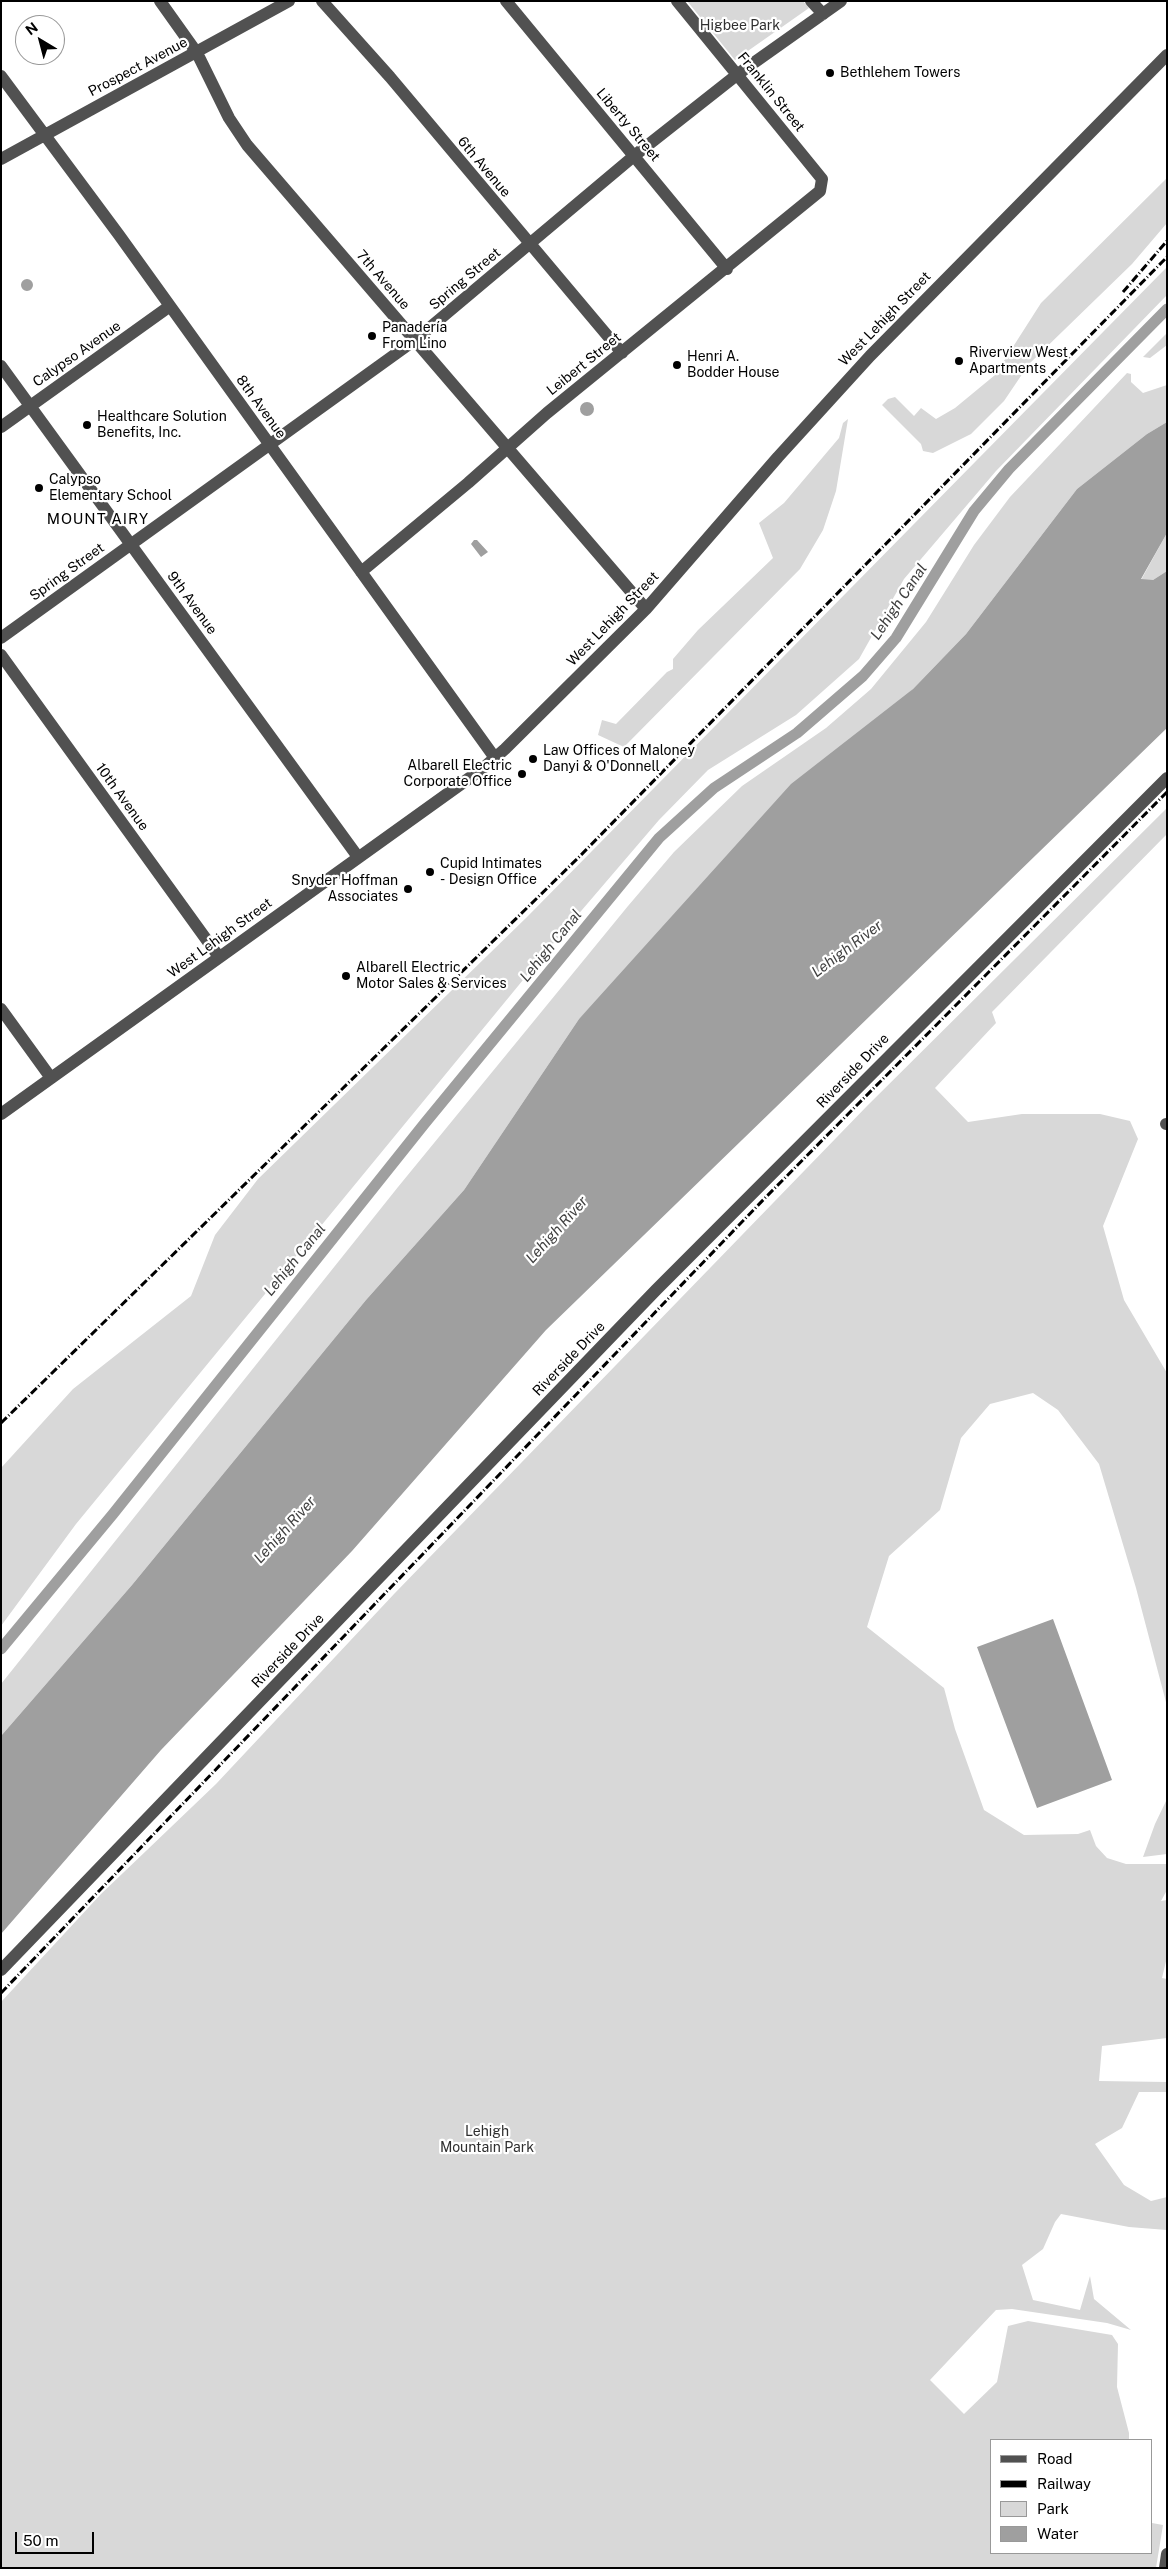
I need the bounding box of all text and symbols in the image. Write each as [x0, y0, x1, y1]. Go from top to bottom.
north arrow [15, 15, 65, 65]
park label: Higbee Park [700, 18, 780, 34]
text: N [22, 19, 41, 39]
street label: Prospect Avenue [86, 34, 190, 100]
street label: Franklin Street [734, 49, 808, 135]
place label: Bethlehem Towers [840, 65, 960, 81]
marker: Bethlehem Towers [824, 67, 836, 79]
street label: Liberty Street [593, 85, 663, 165]
street label: 6th Avenue [454, 133, 514, 201]
street label: Spring Street [426, 244, 504, 314]
street label: 7th Avenue [353, 247, 413, 313]
street label: West Lehigh Street [836, 268, 934, 370]
street label: Calypso Avenue [30, 317, 124, 391]
place label: Panadería From Lino [382, 320, 447, 352]
street label: Leibert Street [544, 329, 624, 399]
marker: Panadería From Lino [366, 330, 378, 342]
place label: Riverview West Apartments [969, 345, 1068, 378]
place label: Henri A. Bodder House [687, 349, 780, 382]
marker: Riverview West Apartments [953, 355, 965, 367]
marker: Henri A. Bodder House [671, 359, 683, 371]
street label: 8th Avenue [232, 372, 290, 442]
place label: Healthcare Solution Benefits, Inc. [97, 409, 227, 442]
marker: Healthcare Solution Benefits, Inc. [81, 419, 93, 431]
place label: Calypso Elementary School [49, 472, 172, 504]
marker: Calypso Elementary School [33, 482, 45, 494]
district label: MOUNT AIRY [46, 510, 150, 528]
street label: Spring Street [27, 539, 107, 605]
water label: Lehigh Canal [867, 560, 931, 644]
street label: 9th Avenue [164, 568, 220, 638]
street label: West Lehigh Street [564, 568, 662, 670]
place label: Law Offices of Maloney Danyi & O'Donnell [543, 743, 695, 776]
marker: Law Offices of Maloney Danyi & O'Donnell [527, 753, 539, 765]
place label: Albarell Electric Corporate Office [404, 758, 512, 790]
street label: 10th Avenue [92, 760, 152, 834]
marker: Albarell Electric Corporate Office [516, 768, 528, 780]
place label: Cupid Intimates - Design Office [440, 856, 542, 889]
marker: Cupid Intimates - Design Office [424, 866, 436, 878]
place label: Snyder Hoffman Associates [291, 873, 398, 906]
marker: Snyder Hoffman Associates [402, 883, 414, 895]
street label: West Lehigh Street [165, 895, 275, 981]
water label: Lehigh Canal [516, 906, 586, 986]
water label: Lehigh River [808, 917, 886, 981]
place label: Albarell Electric Motor Sales & Services [356, 960, 507, 992]
marker: Albarell Electric Motor Sales & Services [340, 970, 352, 982]
street label: Riverside Drive [813, 1030, 893, 1112]
water label: Lehigh River [522, 1193, 592, 1267]
water label: Lehigh Canal [260, 1220, 330, 1300]
street label: Riverside Drive [529, 1318, 609, 1400]
water label: Lehigh River [250, 1493, 320, 1567]
street label: Riverside Drive [248, 1610, 328, 1692]
park label: Lehigh Mountain Park [440, 2124, 534, 2156]
legend [990, 2439, 1153, 2554]
text: Road [1037, 2450, 1073, 2467]
text: Railway [1037, 2475, 1091, 2492]
text: Park [1037, 2500, 1069, 2517]
scale bar [18, 2522, 96, 2554]
text: Water [1037, 2525, 1079, 2542]
text: 50 m [23, 2532, 58, 2549]

